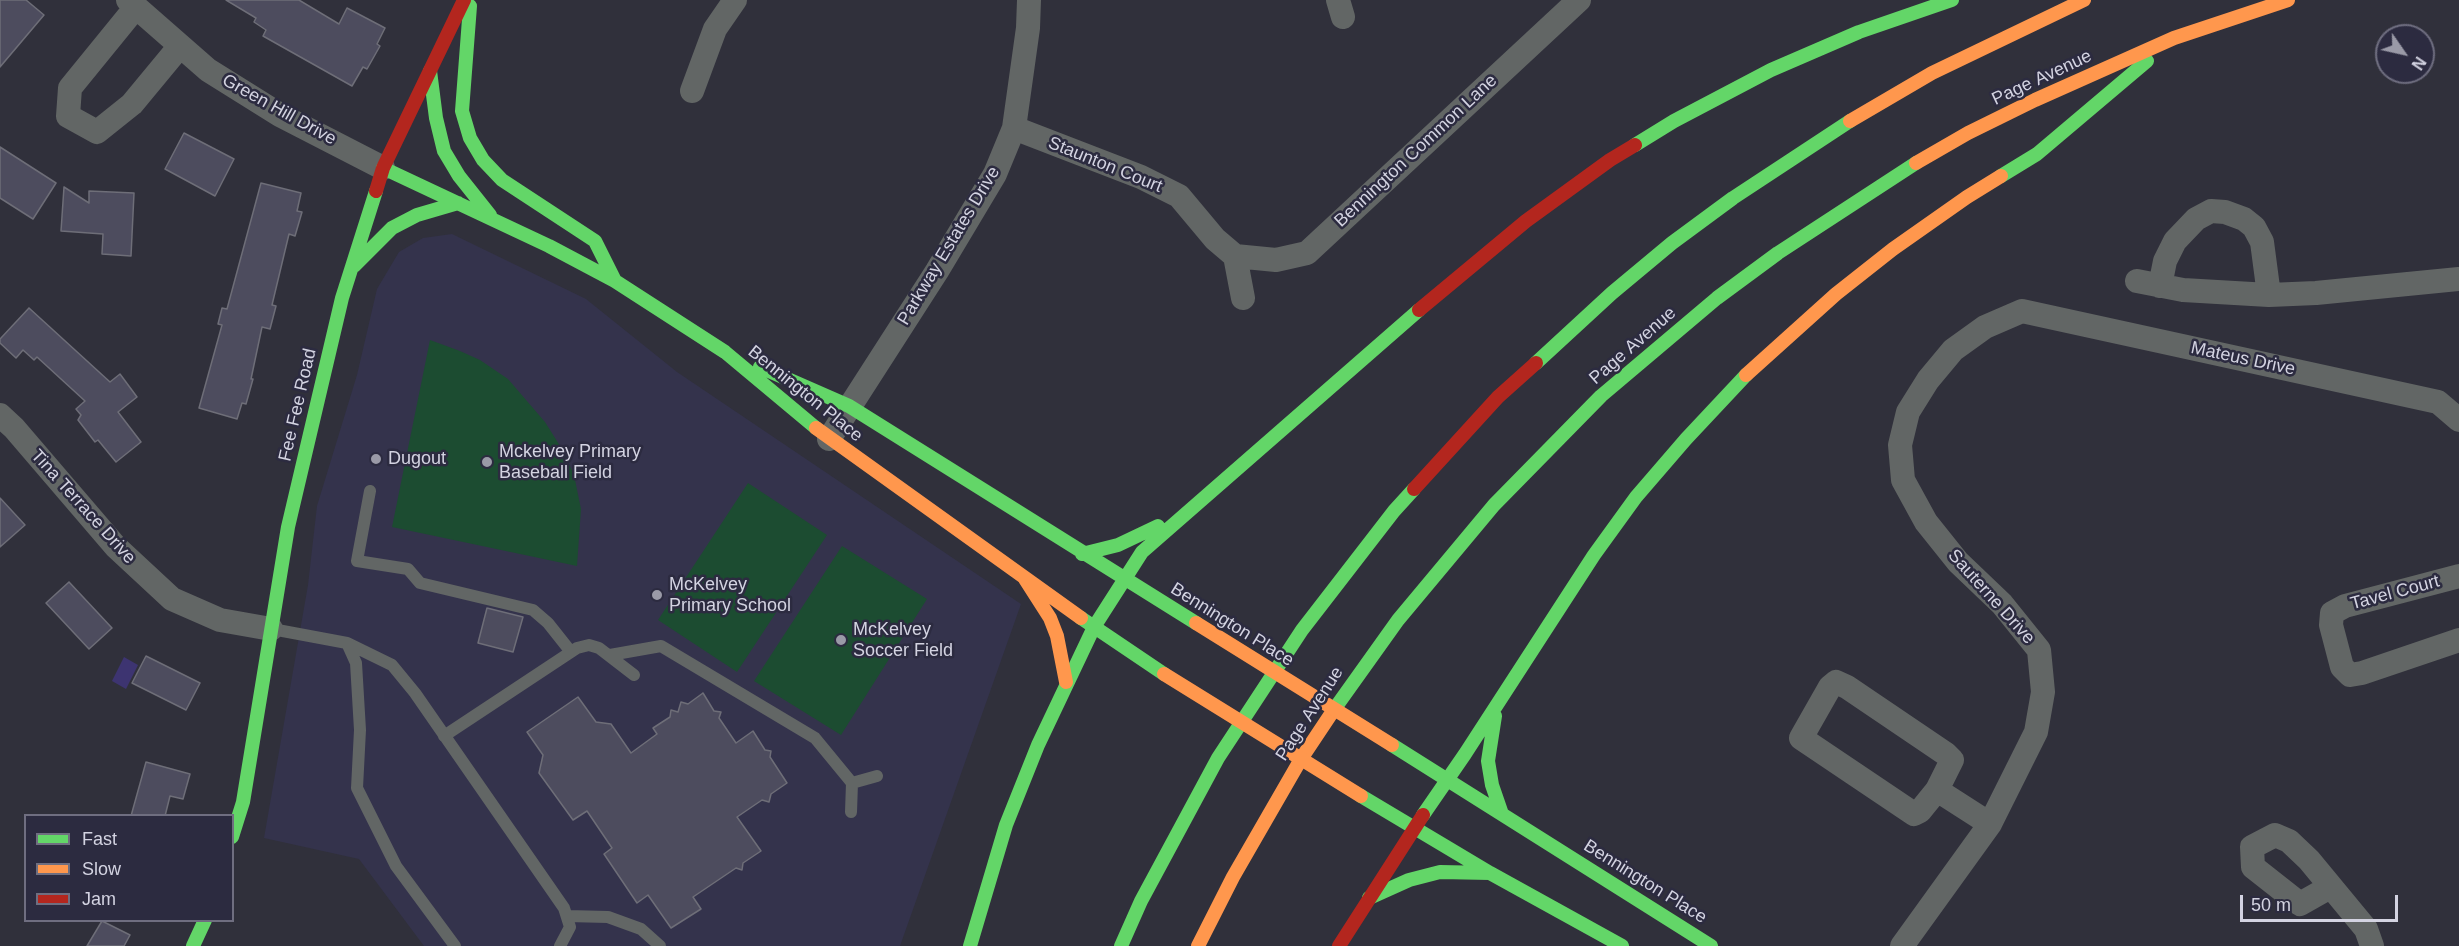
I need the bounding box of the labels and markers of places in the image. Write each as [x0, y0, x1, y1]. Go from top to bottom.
place label: Mckelvey Primary Baseball Field [499, 441, 641, 484]
place label: Dugout [388, 448, 446, 470]
marker: Dugout [369, 452, 383, 466]
marker: Mckelvey Primary Baseball Field [480, 455, 494, 469]
place label: McKelvey Primary School [669, 574, 791, 616]
marker: McKelvey Primary School [650, 588, 664, 602]
place label: McKelvey Soccer Field [853, 619, 953, 662]
marker: McKelvey Soccer Field [834, 633, 848, 647]

